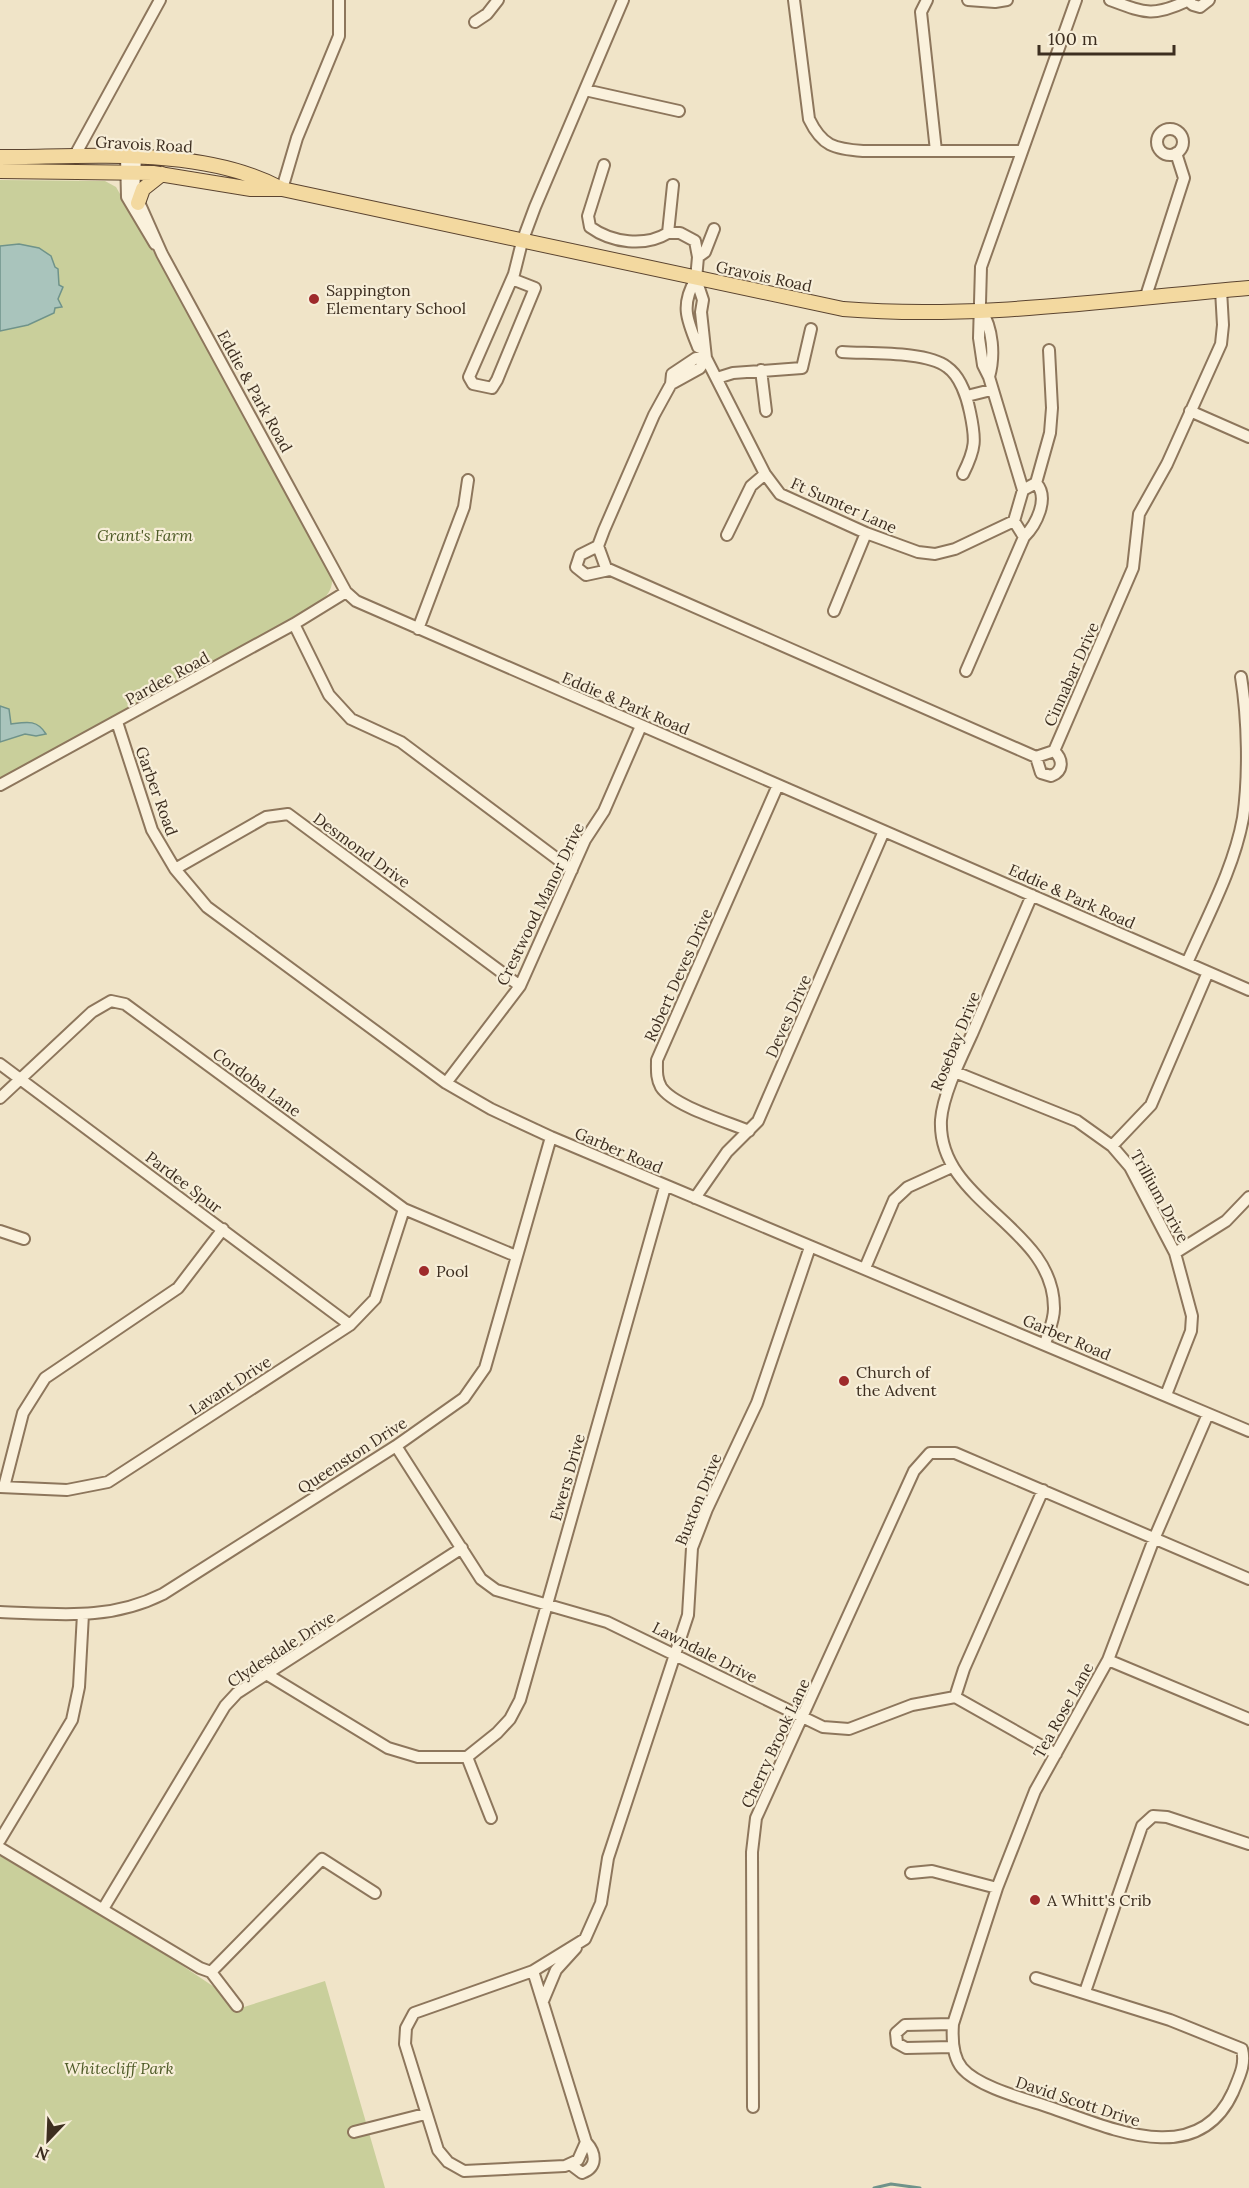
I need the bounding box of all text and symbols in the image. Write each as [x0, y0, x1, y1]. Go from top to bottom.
scale bar [1039, 18, 1174, 56]
text: 100 m [1048, 27, 1098, 50]
street label: Gravois Road [95, 131, 194, 157]
street label: Gravois Road [714, 256, 814, 296]
place label: Sappington Elementary School [326, 280, 466, 318]
marker: Sappington Elementary School [307, 292, 321, 306]
street label: Eddie & Park Road [213, 326, 297, 456]
street label: Ft Sumter Lane [788, 473, 900, 537]
park label: Grant's Farm [97, 525, 193, 545]
street label: Cinnabar Drive [1039, 618, 1103, 729]
street label: Pardee Road [122, 647, 213, 709]
street label: Eddie & Park Road [559, 667, 693, 739]
street label: Garber Road [132, 744, 183, 839]
street label: Desmond Drive [310, 808, 415, 892]
street label: Crestwood Manor Drive [492, 819, 588, 989]
street label: Eddie & Park Road [1006, 859, 1139, 933]
street label: Robert Deves Drive [640, 905, 716, 1045]
street label: Deves Drive [761, 971, 815, 1061]
street label: Rosebay Drive [926, 988, 984, 1094]
street label: Cordoba Lane [209, 1043, 305, 1121]
street label: Garber Road [572, 1123, 666, 1178]
street label: Trillium Drive [1126, 1146, 1194, 1246]
street label: Pardee Spur [142, 1147, 226, 1217]
place label: Pool [436, 1261, 469, 1281]
marker: Pool [417, 1264, 431, 1278]
street label: Garber Road [1020, 1310, 1114, 1365]
street label: Lavant Drive [185, 1351, 275, 1419]
place label: Church of the Advent [856, 1362, 937, 1400]
marker: Church of the Advent [837, 1374, 851, 1388]
street label: Queenston Drive [294, 1412, 411, 1498]
street label: Ewers Drive [545, 1431, 589, 1523]
street label: Buxton Drive [670, 1450, 726, 1548]
street label: Clydesdale Drive [223, 1607, 339, 1691]
street label: Lawndale Drive [649, 1617, 761, 1687]
street label: Tea Rose Lane [1028, 1658, 1098, 1761]
street label: Cherry Brook Lane [736, 1675, 814, 1811]
place label: A Whitt's Crib [1046, 1890, 1151, 1910]
marker: A Whitt's Crib [1028, 1893, 1042, 1907]
park label: Whitecliff Park [64, 2058, 174, 2078]
street label: David Scott Drive [1013, 2071, 1143, 2131]
north arrow [18, 2110, 78, 2170]
text: N [33, 2142, 52, 2165]

